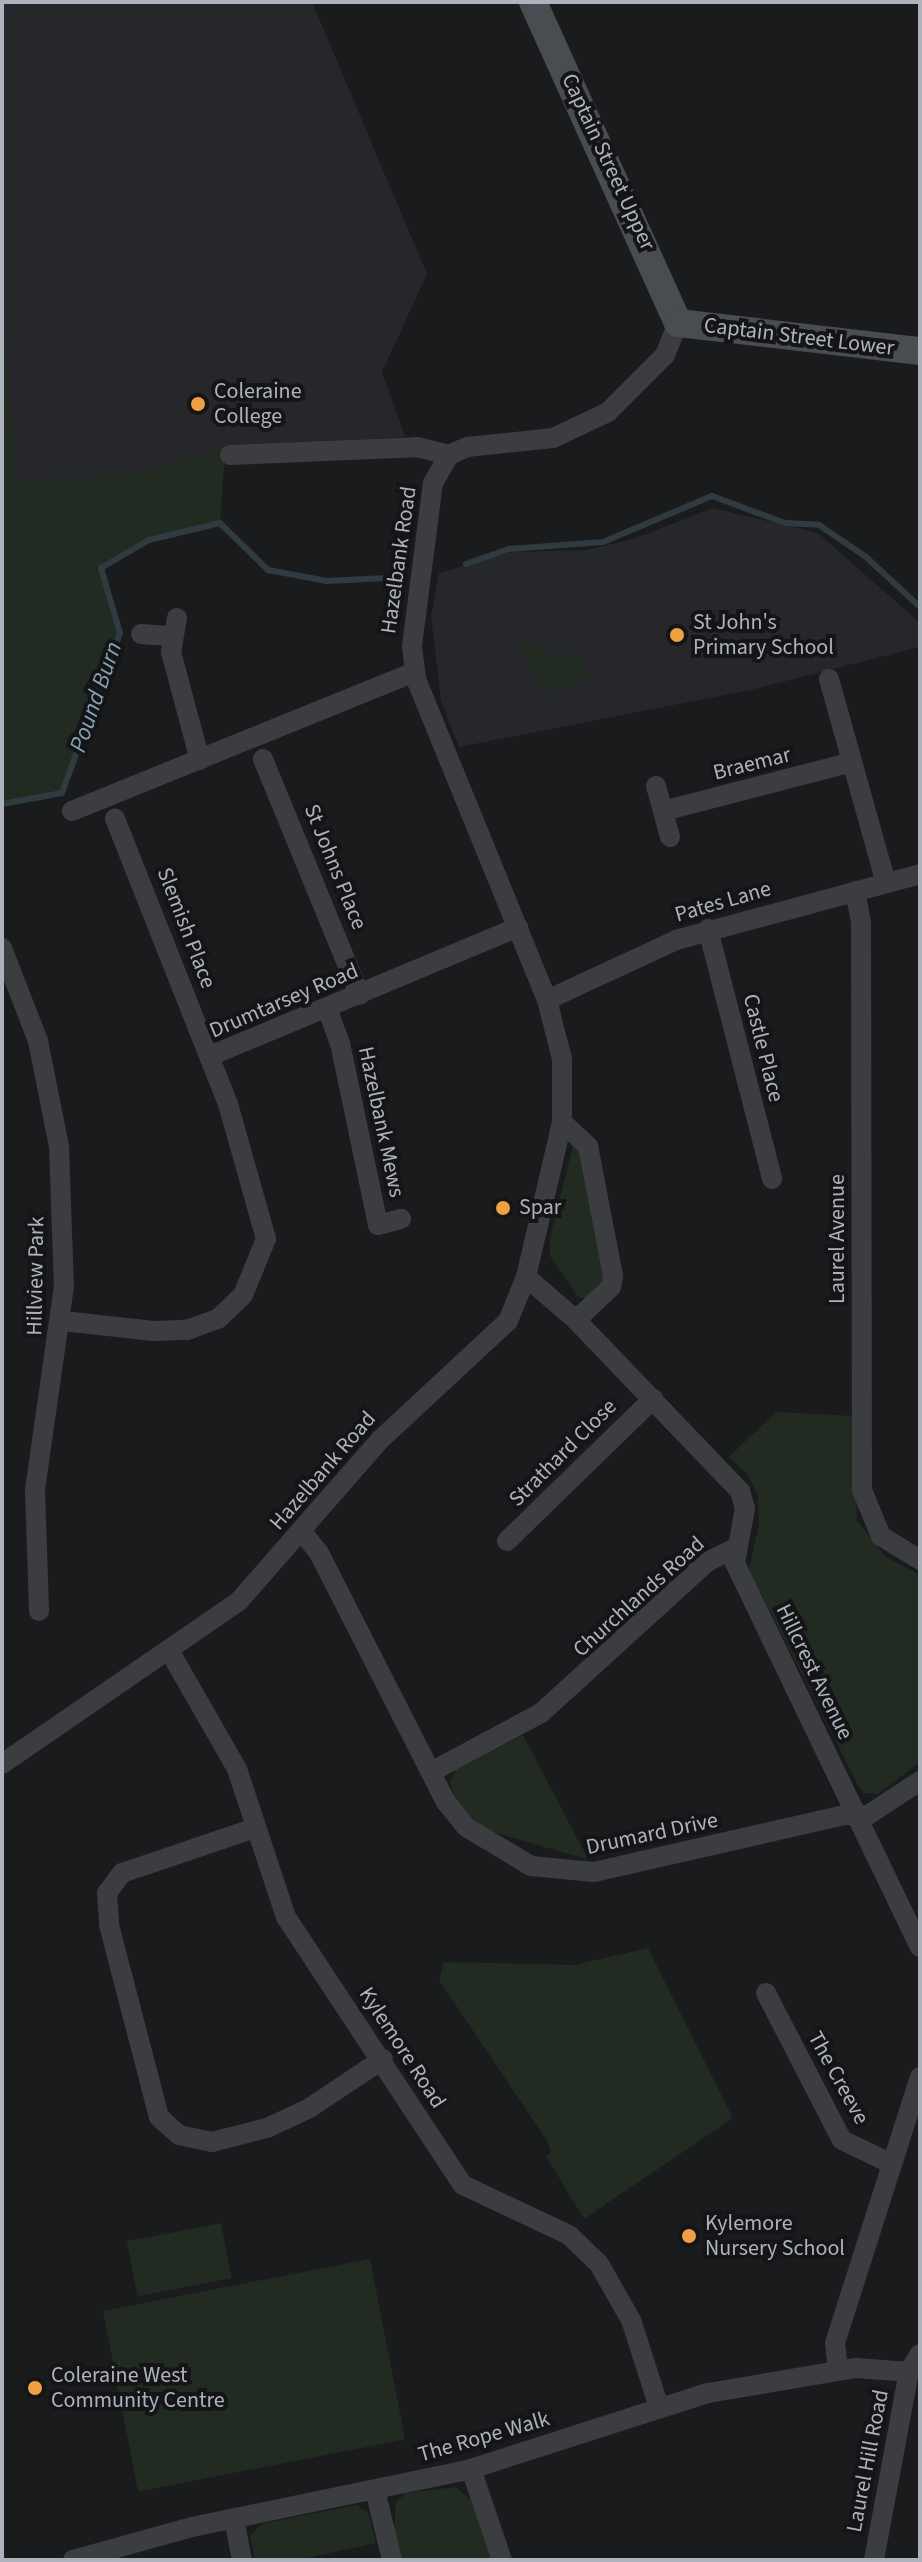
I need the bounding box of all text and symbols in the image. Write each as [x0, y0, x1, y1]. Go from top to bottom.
street label: Captain Street Upper [555, 69, 661, 255]
street label: Captain Street Lower [702, 312, 896, 362]
place label: Coleraine College [214, 378, 302, 430]
marker: Coleraine College [189, 395, 207, 413]
street label: Hazelbank Road [376, 485, 422, 635]
place label: St John's Primary School [693, 609, 834, 660]
marker: St John's Primary School [668, 626, 686, 644]
water label: Pound Burn [64, 638, 128, 756]
street label: Braemar [710, 742, 794, 786]
street label: St Johns Place [298, 801, 372, 933]
street label: Slemish Place [151, 864, 221, 992]
street label: Pates Lane [672, 876, 774, 928]
street label: Drumtarsey Road [206, 958, 362, 1044]
street label: Castle Place [737, 991, 789, 1105]
street label: Hazelbank Mews [352, 1044, 410, 1200]
street label: Laurel Avenue [825, 1174, 851, 1304]
place label: Spar [519, 1195, 561, 1221]
marker: Spar [494, 1199, 512, 1217]
street label: Hillview Park [22, 1216, 50, 1336]
street label: Strathard Close [504, 1394, 622, 1512]
street label: Hazelbank Road [264, 1406, 382, 1536]
street label: Churchlands Road [568, 1531, 710, 1663]
street label: Hillcrest Avenue [770, 1600, 858, 1744]
street label: Drumard Drive [584, 1807, 720, 1861]
street label: Kylemore Road [353, 1982, 451, 2114]
street label: The Creeve [802, 2027, 874, 2129]
place label: Kylemore Nursery School [705, 2210, 845, 2262]
marker: Kylemore Nursery School [680, 2227, 698, 2245]
place label: Coleraine West Community Centre [51, 2362, 225, 2414]
marker: Coleraine West Community Centre [26, 2379, 44, 2397]
street label: Laurel Hill Road [841, 2387, 895, 2535]
street label: The Rope Walk [415, 2406, 553, 2468]

